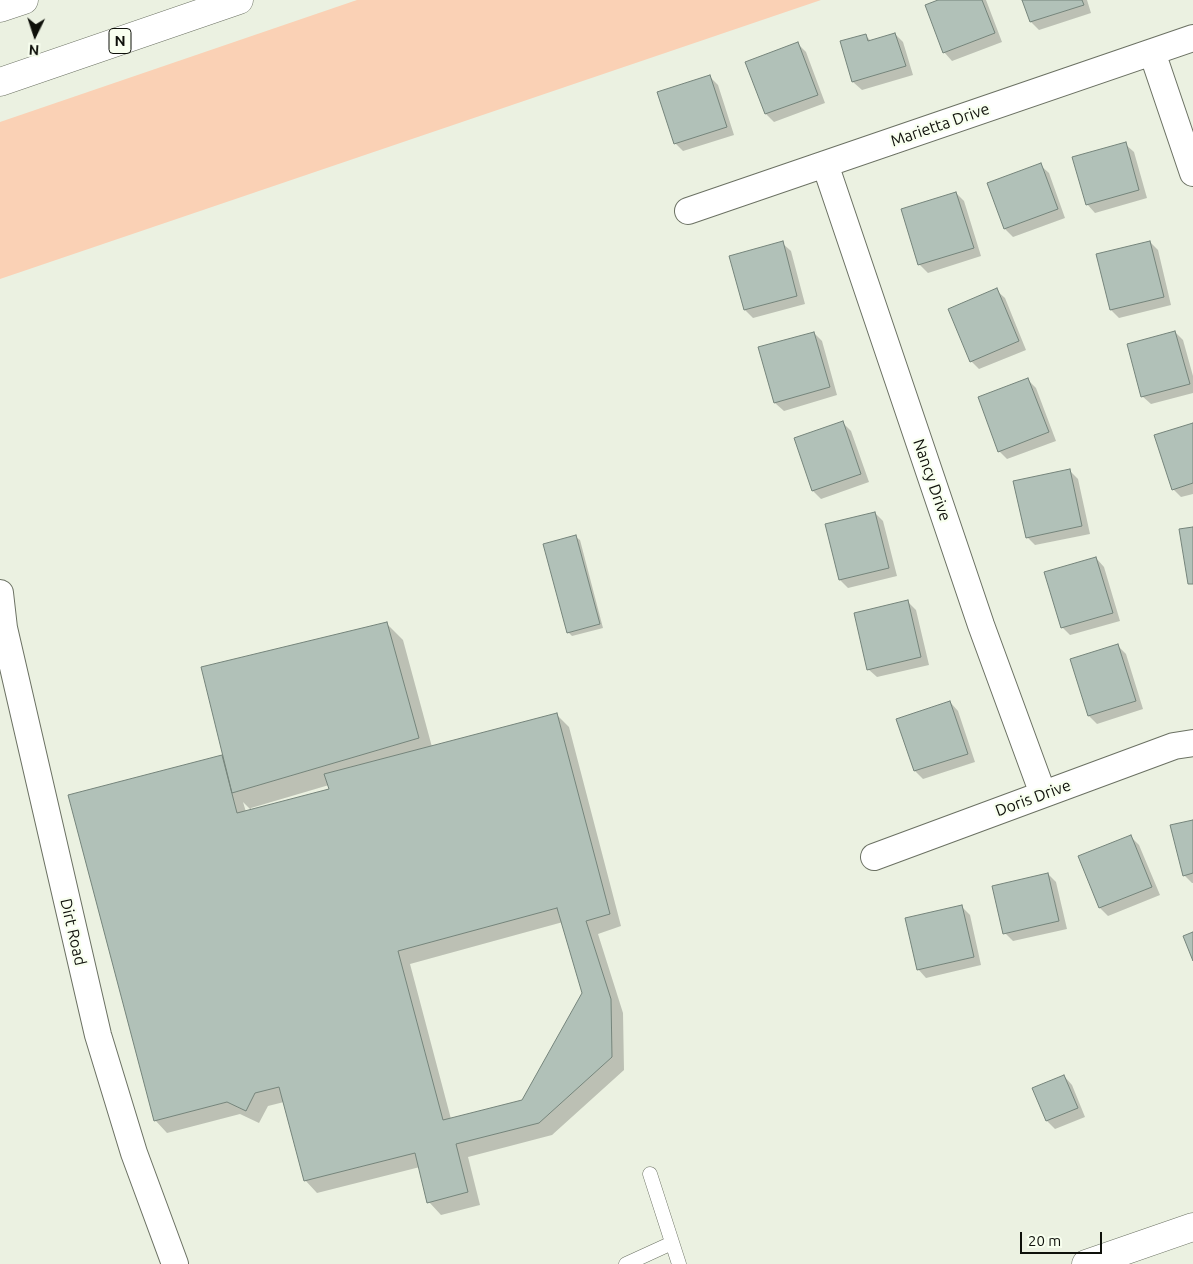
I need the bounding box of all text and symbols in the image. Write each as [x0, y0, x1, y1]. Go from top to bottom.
north arrow [10, 10, 60, 60]
road number: N [109, 28, 131, 54]
text: N [28, 42, 40, 58]
street label: Marietta Drive [888, 99, 992, 151]
street label: Nancy Drive [909, 436, 955, 524]
street label: Doris Drive [993, 775, 1073, 821]
street label: Dirt Road [56, 897, 90, 967]
scale bar [1023, 1222, 1106, 1254]
text: 20 m [1028, 1232, 1061, 1249]

